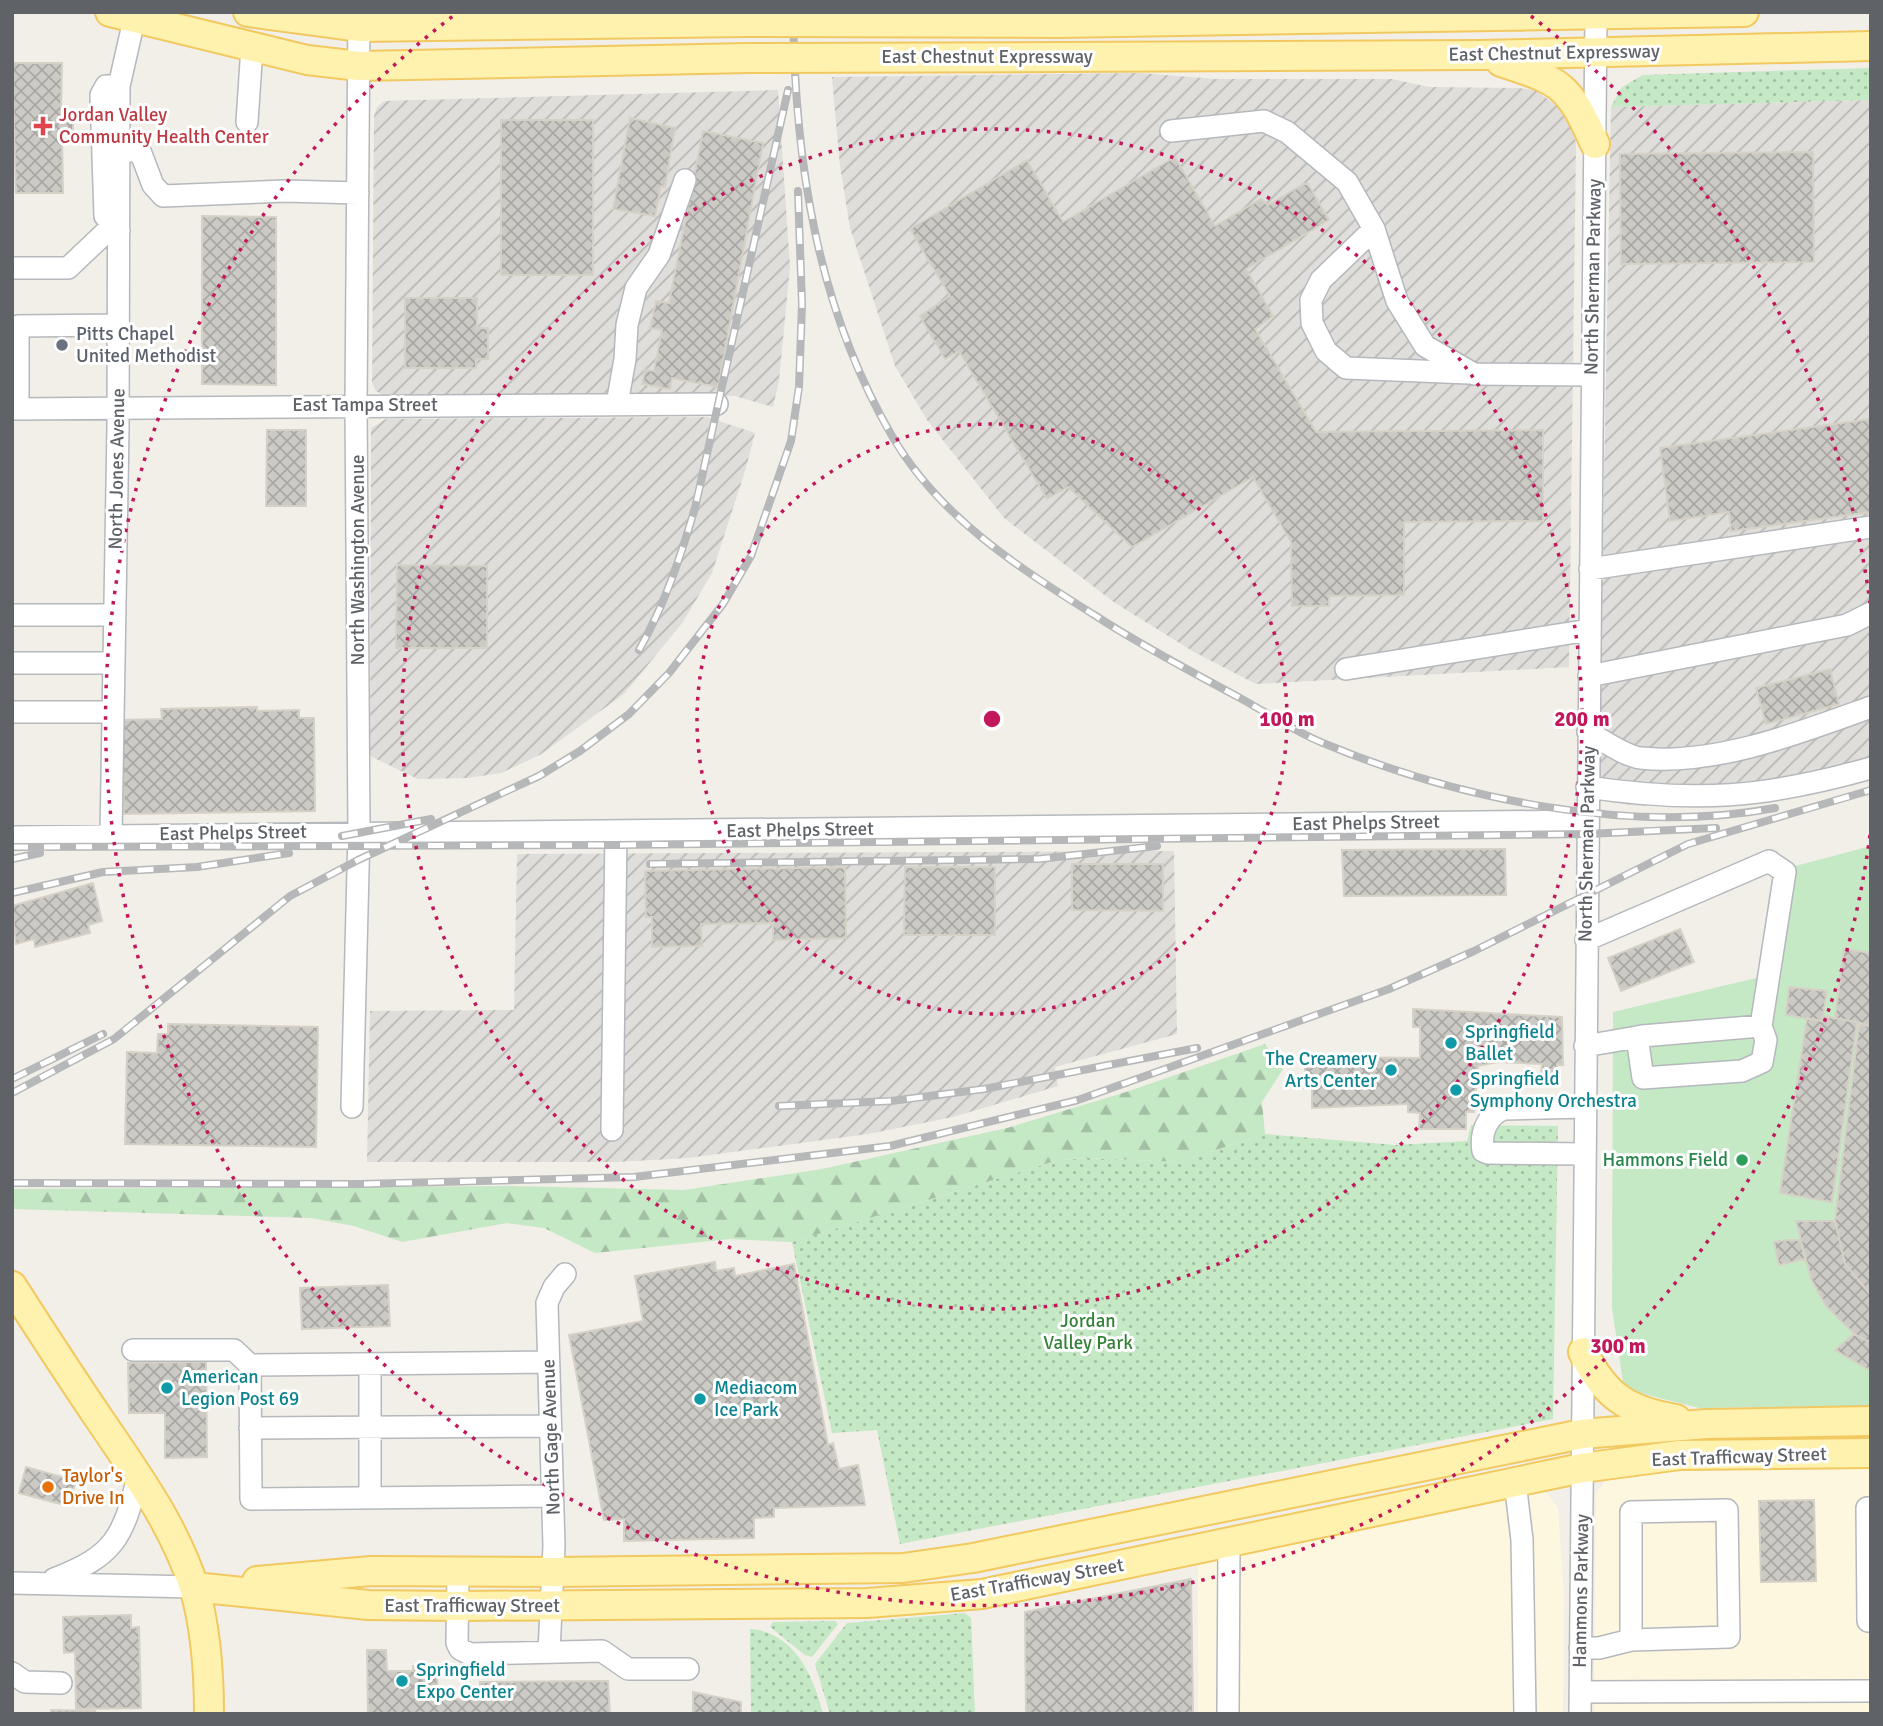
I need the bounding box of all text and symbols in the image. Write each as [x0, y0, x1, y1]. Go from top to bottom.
street label: East Chestnut Expressway [1448, 39, 1660, 67]
street label: East Chestnut Expressway [881, 45, 1093, 69]
place label: Jordan Valley Community Health Center [59, 103, 269, 149]
marker: Jordan Valley Community Health Center [33, 116, 53, 136]
street label: North Sherman Parkway [1579, 178, 1607, 375]
place label: Pitts Chapel United Methodist [76, 322, 217, 368]
marker: Pitts Chapel United Methodist [54, 337, 70, 353]
street label: North Jones Avenue [104, 388, 130, 550]
street label: East Tampa Street [292, 393, 438, 417]
street label: North Washington Avenue [346, 455, 370, 665]
text: 100 m [1259, 706, 1315, 732]
text: 200 m [1554, 706, 1610, 732]
centre of rings [980, 707, 1004, 731]
street label: North Sherman Parkway [1573, 745, 1601, 942]
street label: East Phelps Street [1292, 810, 1440, 836]
street label: East Phelps Street [726, 817, 874, 843]
street label: East Phelps Street [159, 820, 307, 846]
place label: Springfield Ballet [1465, 1020, 1555, 1066]
marker: Springfield Ballet [1443, 1035, 1459, 1051]
place label: The Creamery Arts Center [1265, 1047, 1377, 1093]
marker: The Creamery Arts Center [1383, 1062, 1399, 1078]
place label: Springfield Symphony Orchestra [1470, 1067, 1637, 1113]
marker: Springfield Symphony Orchestra [1448, 1082, 1464, 1098]
place label: Hammons Field [1602, 1148, 1728, 1172]
marker: Hammons Field [1734, 1152, 1750, 1168]
park label: Jordan Valley Park [1043, 1309, 1133, 1355]
text: 300 m [1590, 1333, 1646, 1359]
street label: North Gage Avenue [536, 1358, 566, 1516]
place label: American Legion Post 69 [181, 1365, 299, 1411]
place label: Mediacom Ice Park [714, 1376, 797, 1422]
marker: American Legion Post 69 [159, 1380, 175, 1396]
marker: Mediacom Ice Park [692, 1391, 708, 1407]
street label: East Trafficway Street [1651, 1442, 1828, 1472]
place label: Taylor's Drive In [62, 1464, 125, 1510]
marker: Taylor's Drive In [40, 1479, 56, 1495]
street label: Hammons Parkway [1568, 1514, 1594, 1668]
street label: East Trafficway Street [948, 1553, 1126, 1607]
street label: East Trafficway Street [384, 1594, 560, 1618]
place label: Springfield Expo Center [416, 1658, 514, 1704]
marker: Springfield Expo Center [394, 1673, 410, 1689]

